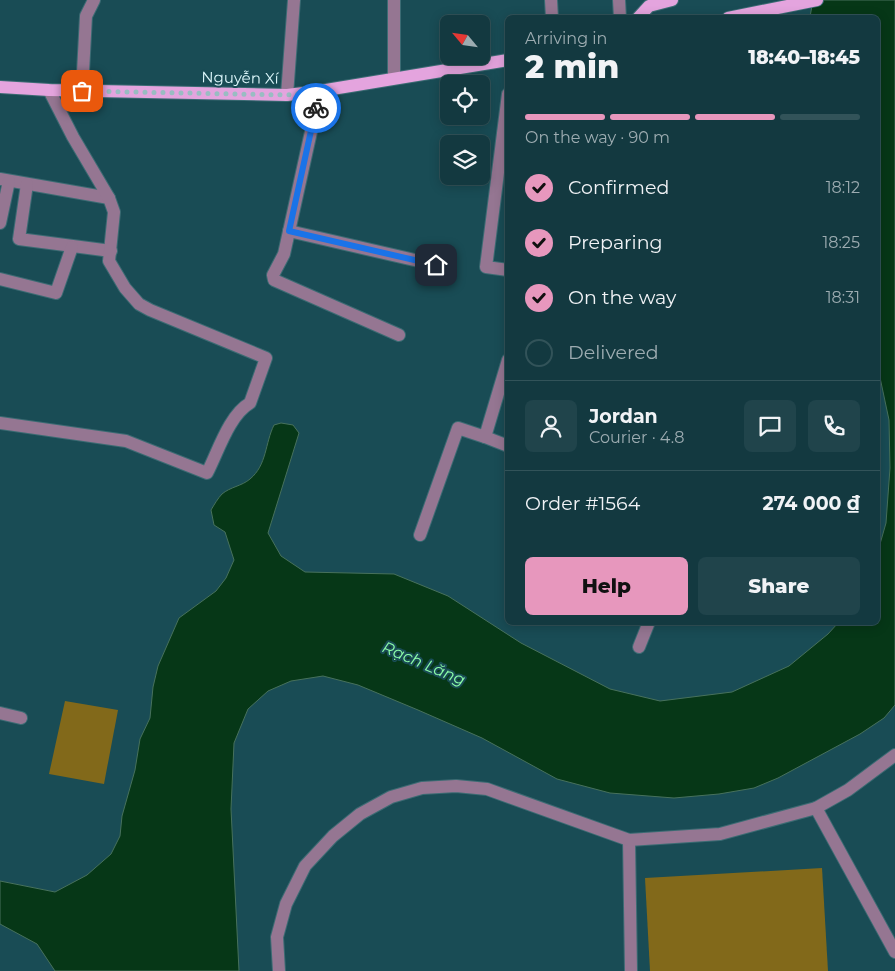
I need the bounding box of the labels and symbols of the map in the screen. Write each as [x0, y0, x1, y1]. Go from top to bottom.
north arrow [440, 15, 490, 65]
street label: Nguyễn Xí [201, 67, 280, 88]
pin [61, 70, 103, 112]
courier [291, 83, 341, 133]
pin [415, 244, 457, 286]
water label: Rạch Lăng [379, 637, 468, 689]

